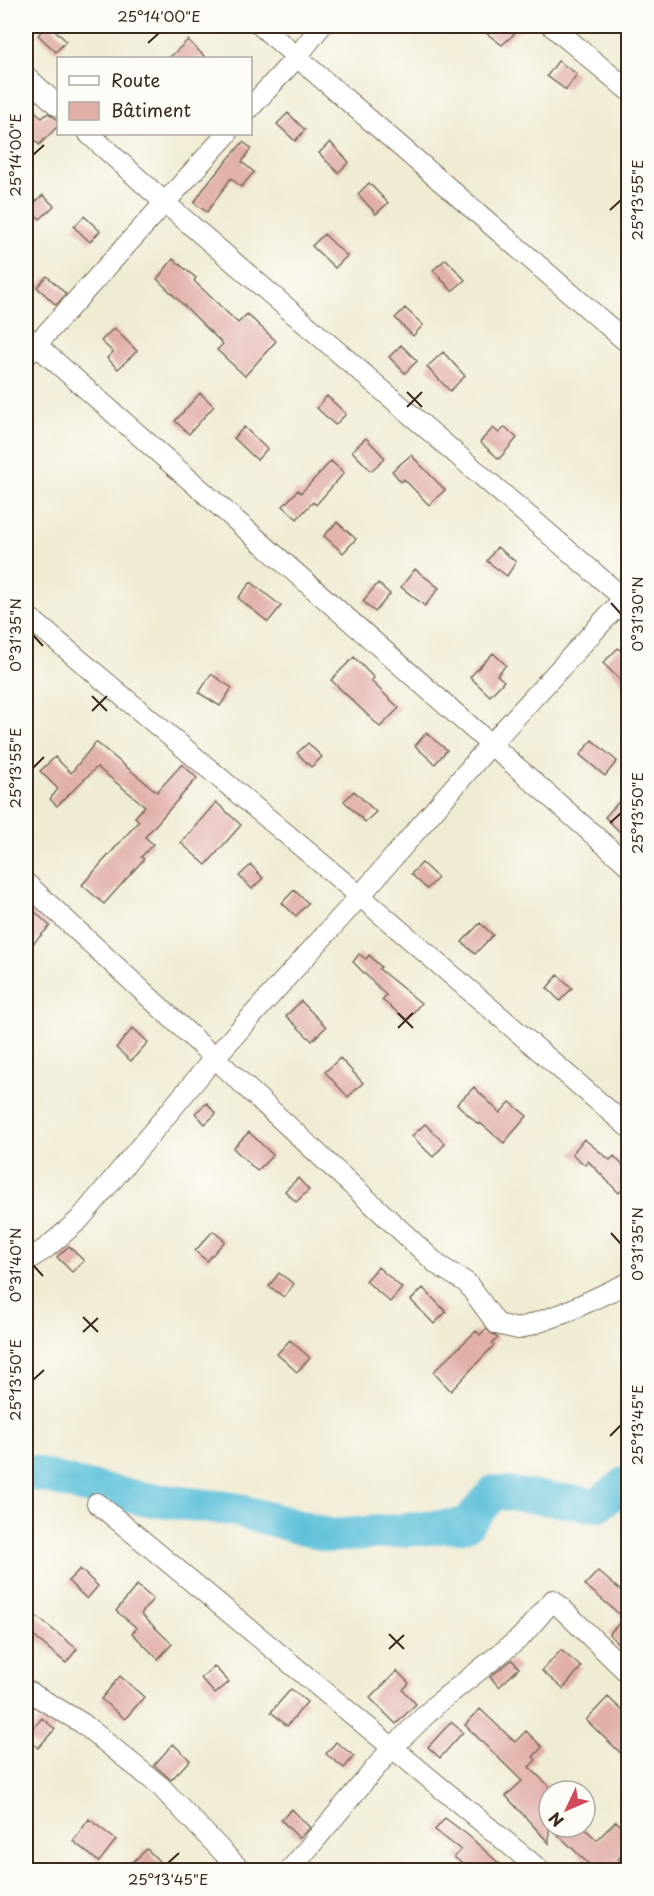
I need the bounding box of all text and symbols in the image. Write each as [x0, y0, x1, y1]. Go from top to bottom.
text: 25°14'00"E [117, 4, 201, 27]
legend [57, 57, 252, 135]
text: Route [111, 66, 161, 93]
text: Bâtiment [111, 96, 191, 123]
text: 25°14'00"E [3, 113, 26, 197]
text: 25°13'55"E [625, 160, 648, 240]
text: 0°31'30"N [625, 576, 648, 652]
text: 0°31'35"N [3, 598, 26, 672]
text: 25°13'55"E [3, 728, 26, 808]
text: 25°13'50"E [625, 772, 648, 854]
text: 0°31'35"N [625, 1207, 648, 1281]
text: 0°31'40"N [3, 1227, 26, 1303]
text: 25°13'50"E [3, 1339, 26, 1421]
text: 25°13'45"E [625, 1385, 648, 1465]
north arrow [537, 1779, 597, 1839]
text: N [542, 1807, 569, 1833]
text: 25°13'45"E [128, 1867, 208, 1890]

